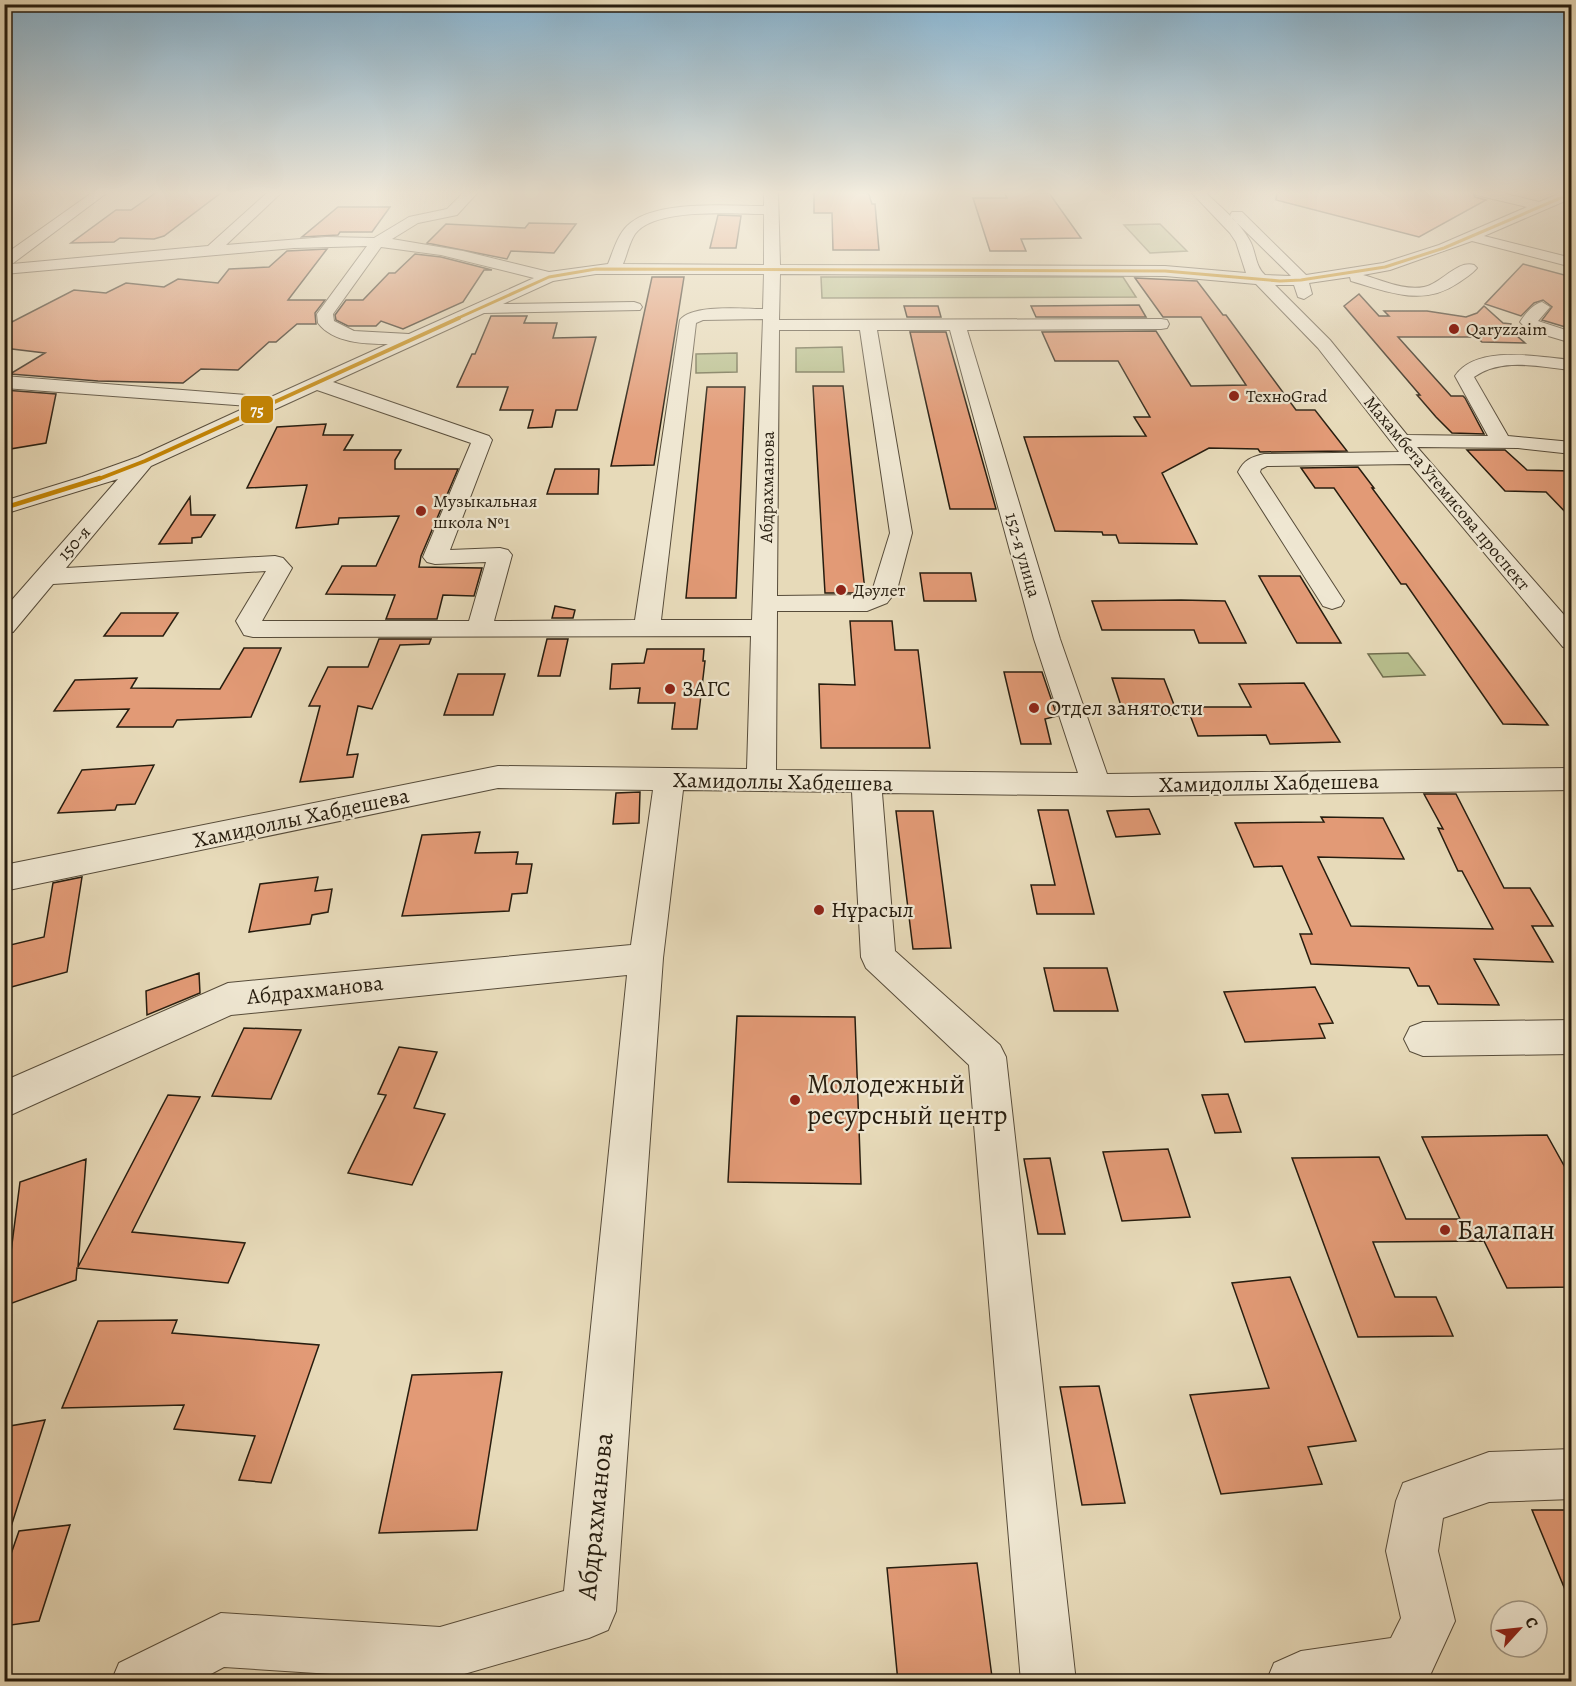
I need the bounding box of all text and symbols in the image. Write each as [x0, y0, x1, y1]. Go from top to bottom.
place label: Qaryzzaim [1466, 317, 1547, 341]
marker: Qaryzzaim [1447, 322, 1461, 336]
place label: ТехноGrad [1246, 384, 1328, 408]
marker: ТехноGrad [1227, 389, 1241, 403]
street label: Махамбета Утемисова проспект [1358, 391, 1536, 595]
line badge: 75 [240, 395, 274, 424]
text: 75 [250, 400, 264, 422]
street label: Абдрахманова [754, 430, 780, 544]
place label: Музыкальная школа №1 [433, 489, 537, 534]
marker: Музыкальная школа №1 [414, 504, 428, 518]
street label: 152-я улица [999, 510, 1047, 601]
street label: 150-я [52, 521, 96, 565]
place label: Дәулет [853, 578, 906, 602]
marker: Дәулет [834, 583, 848, 597]
place label: ЗАГС [682, 674, 730, 704]
marker: ЗАГС [663, 682, 677, 696]
place label: Отдел занятости [1046, 693, 1203, 723]
marker: Отдел занятости [1027, 701, 1041, 715]
street label: Хамидоллы Хабдешева [673, 765, 894, 799]
street label: Хамидоллы Хабдешева [1159, 766, 1380, 800]
street label: Хамидоллы Хабдешева [190, 780, 413, 856]
place label: Нұрасыл [831, 895, 914, 925]
marker: Нұрасыл [812, 903, 826, 917]
street label: Абдрахманова [244, 968, 385, 1012]
place label: Молодежный ресурсный центр [807, 1066, 1007, 1133]
marker: Молодежный ресурсный центр [788, 1093, 802, 1107]
place label: Балапан [1457, 1212, 1555, 1248]
marker: Балапан [1438, 1223, 1452, 1237]
street label: Абдрахманова [568, 1430, 622, 1602]
north arrow [1489, 1599, 1549, 1659]
text: С [1519, 1613, 1544, 1632]

